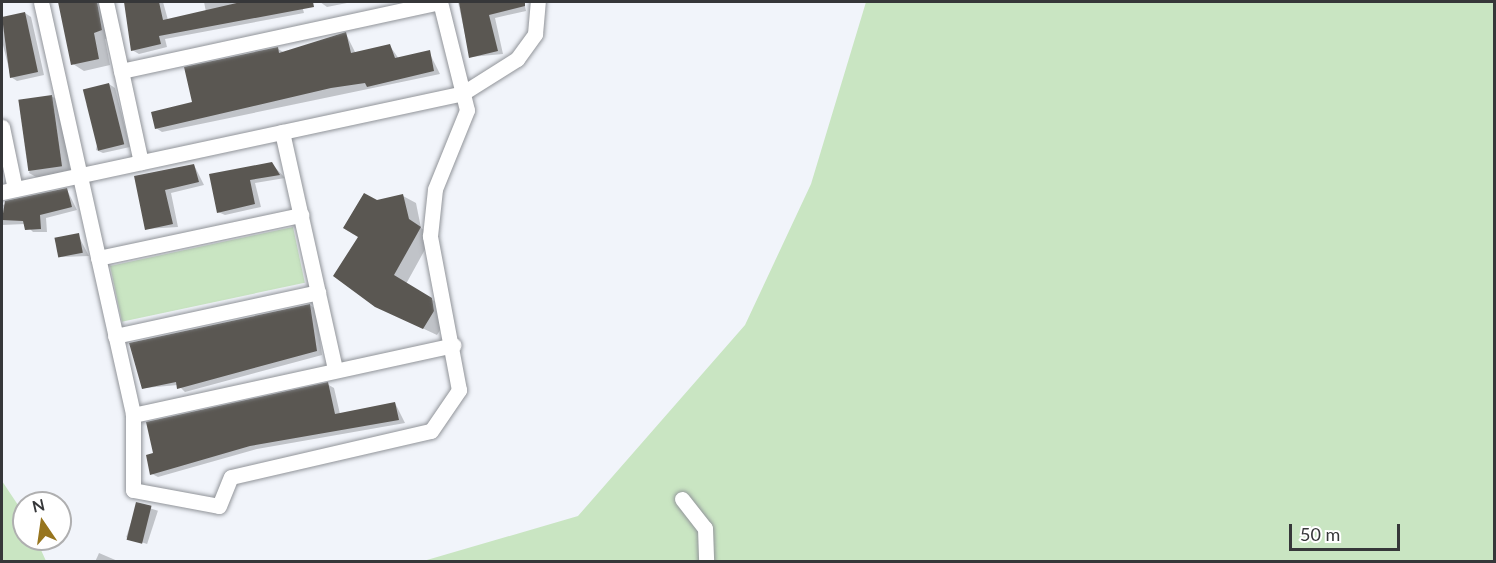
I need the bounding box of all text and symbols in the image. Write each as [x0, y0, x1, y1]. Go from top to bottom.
north arrow [12, 491, 72, 551]
text: N [30, 494, 46, 516]
scale bar [1292, 512, 1403, 550]
text: 50 m [1300, 523, 1340, 545]

